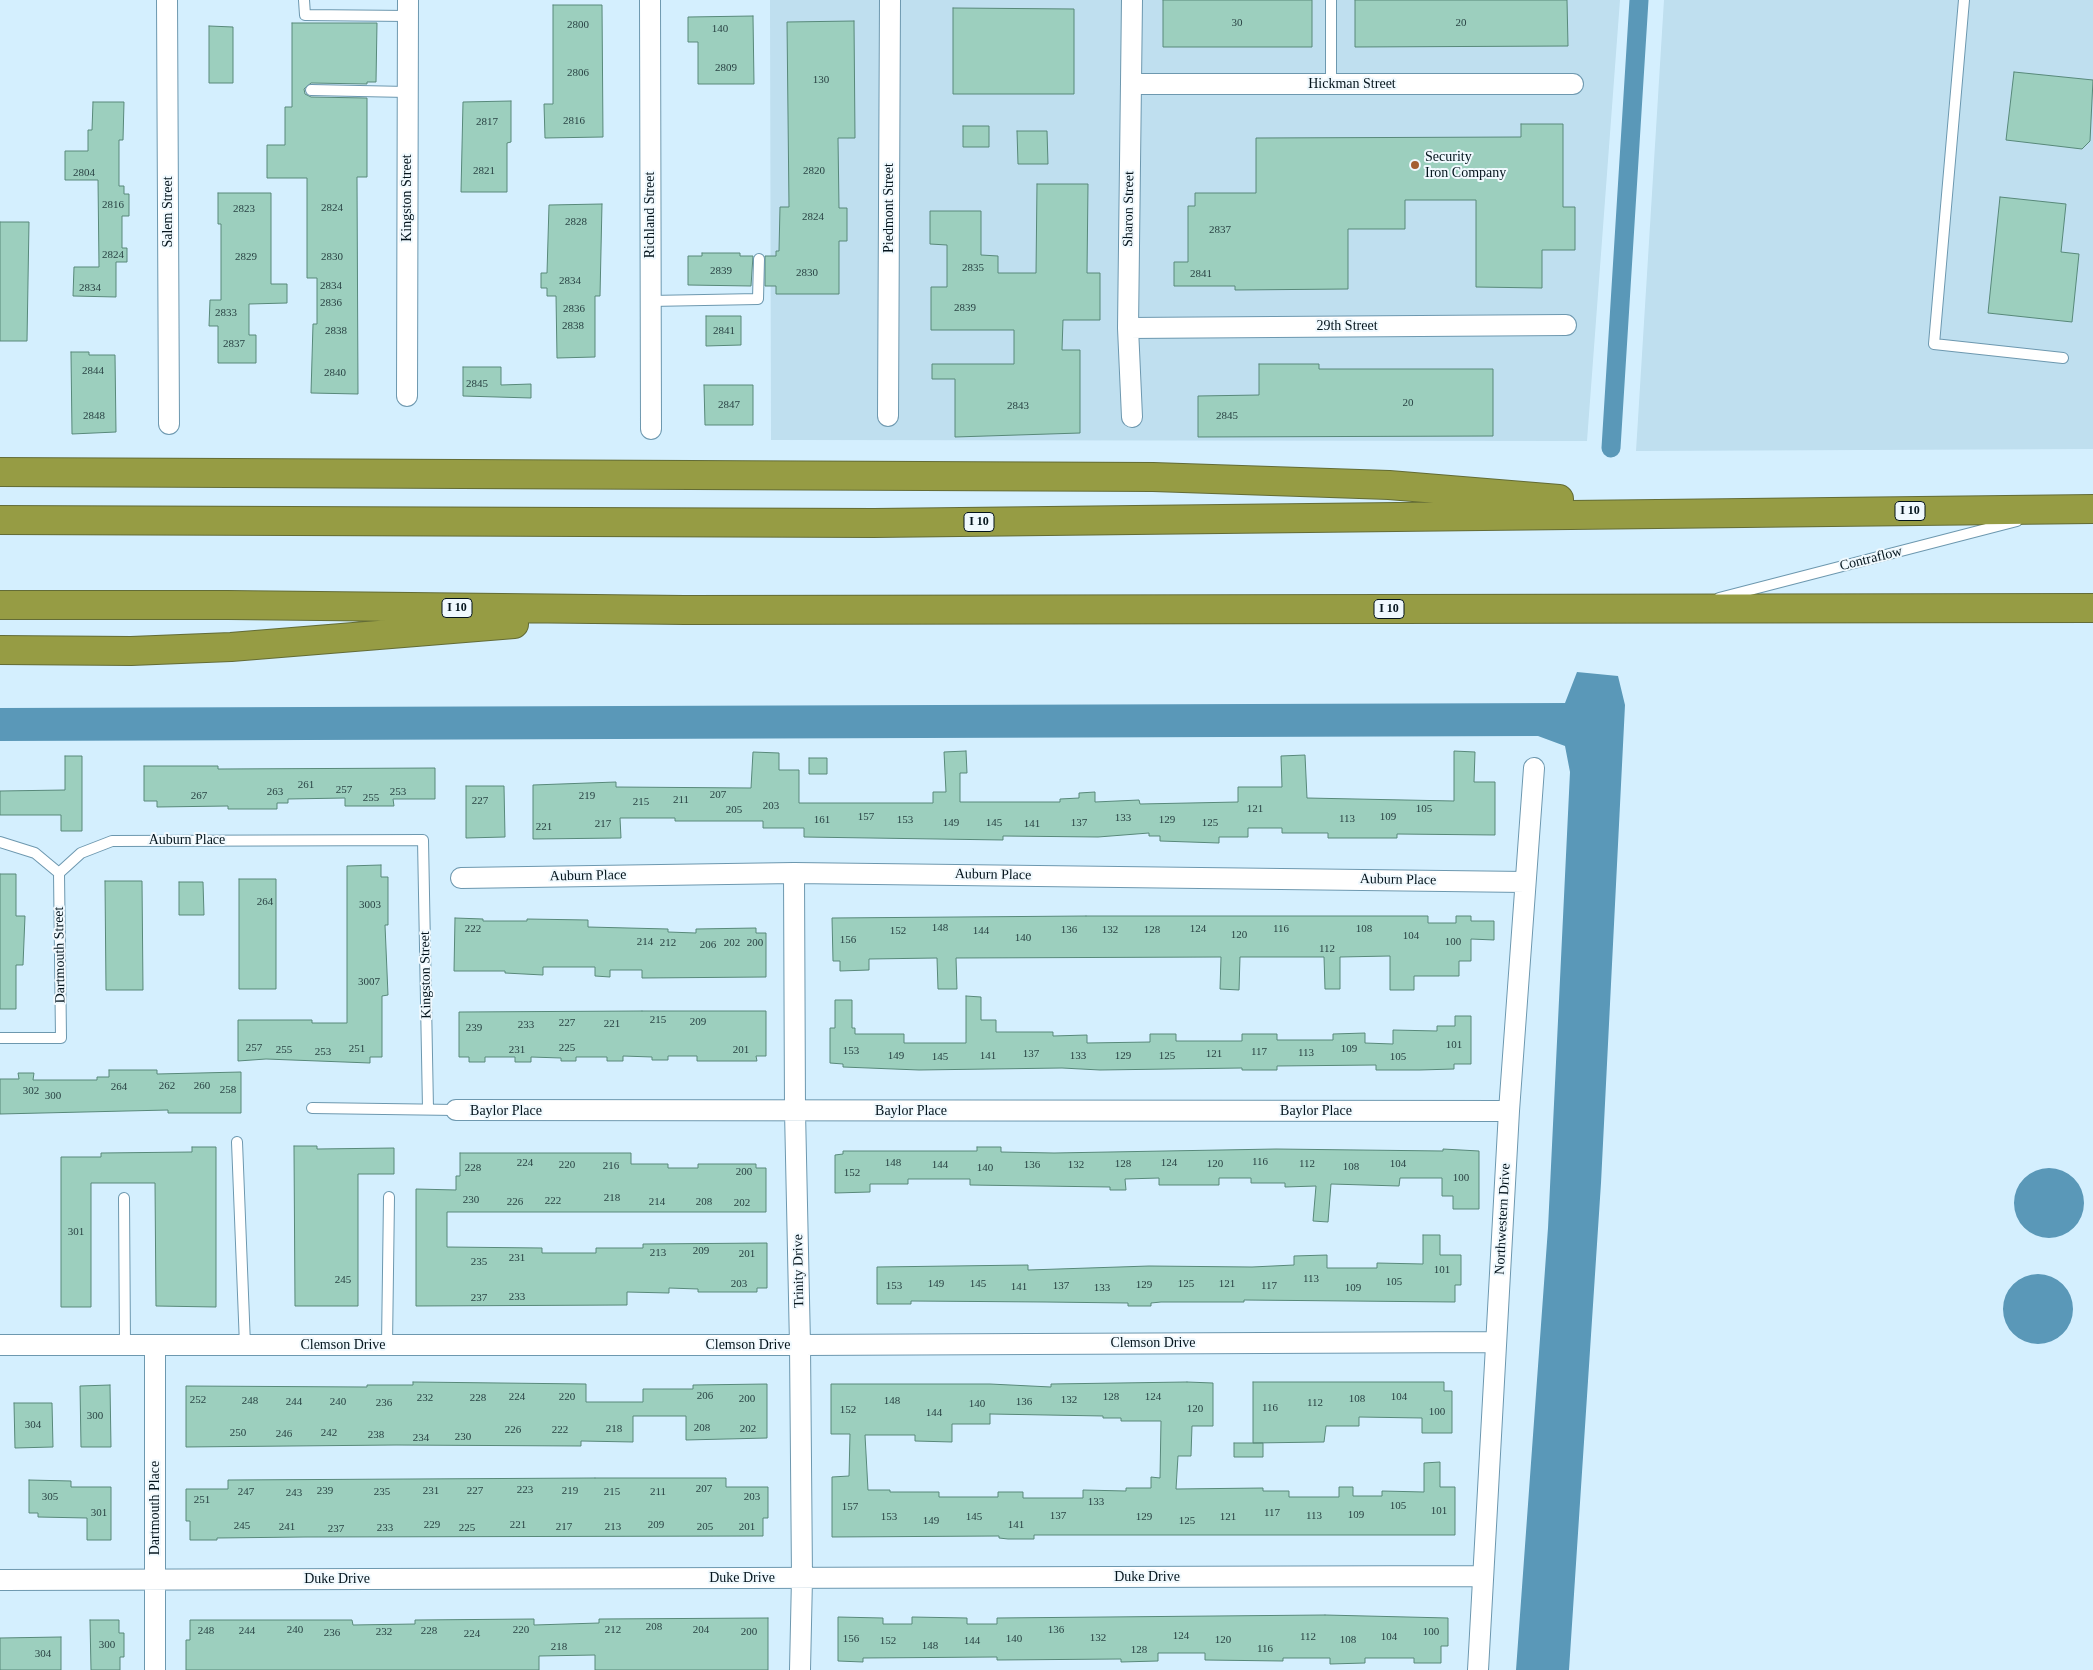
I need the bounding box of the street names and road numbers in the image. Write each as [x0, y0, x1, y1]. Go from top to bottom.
street label: Hickman Street [1308, 76, 1396, 92]
street label: Kingston Street [399, 154, 415, 242]
street label: Piedmont Street [881, 163, 897, 253]
street label: Sharon Street [1120, 171, 1138, 247]
street label: Richland Street [642, 172, 658, 258]
street label: Salem Street [160, 176, 176, 248]
street label: 29th Street [1316, 318, 1378, 334]
road number: I 10 [1895, 502, 1925, 520]
road number: I 10 [964, 512, 994, 532]
street label: Contraflow [1838, 543, 1904, 575]
road number: I 10 [442, 598, 472, 618]
road number: I 10 [1374, 600, 1404, 618]
street label: Auburn Place [149, 832, 225, 848]
street label: Auburn Place [955, 866, 1031, 884]
street label: Auburn Place [550, 867, 626, 885]
street label: Auburn Place [1360, 871, 1436, 889]
street label: Dartmouth Street [51, 906, 69, 1004]
street label: Kingston Street [417, 931, 435, 1019]
street label: Baylor Place [470, 1103, 542, 1119]
street label: Baylor Place [875, 1103, 947, 1119]
street label: Baylor Place [1280, 1103, 1352, 1119]
street label: Northwestern Drive [1492, 1163, 1514, 1275]
street label: Trinity Drive [790, 1234, 808, 1308]
street label: Clemson Drive [1110, 1335, 1196, 1351]
street label: Clemson Drive [300, 1337, 386, 1353]
street label: Clemson Drive [705, 1337, 791, 1353]
street label: Dartmouth Place [147, 1461, 163, 1555]
street label: Duke Drive [1114, 1569, 1180, 1585]
street label: Duke Drive [709, 1570, 775, 1586]
street label: Duke Drive [304, 1571, 370, 1587]

